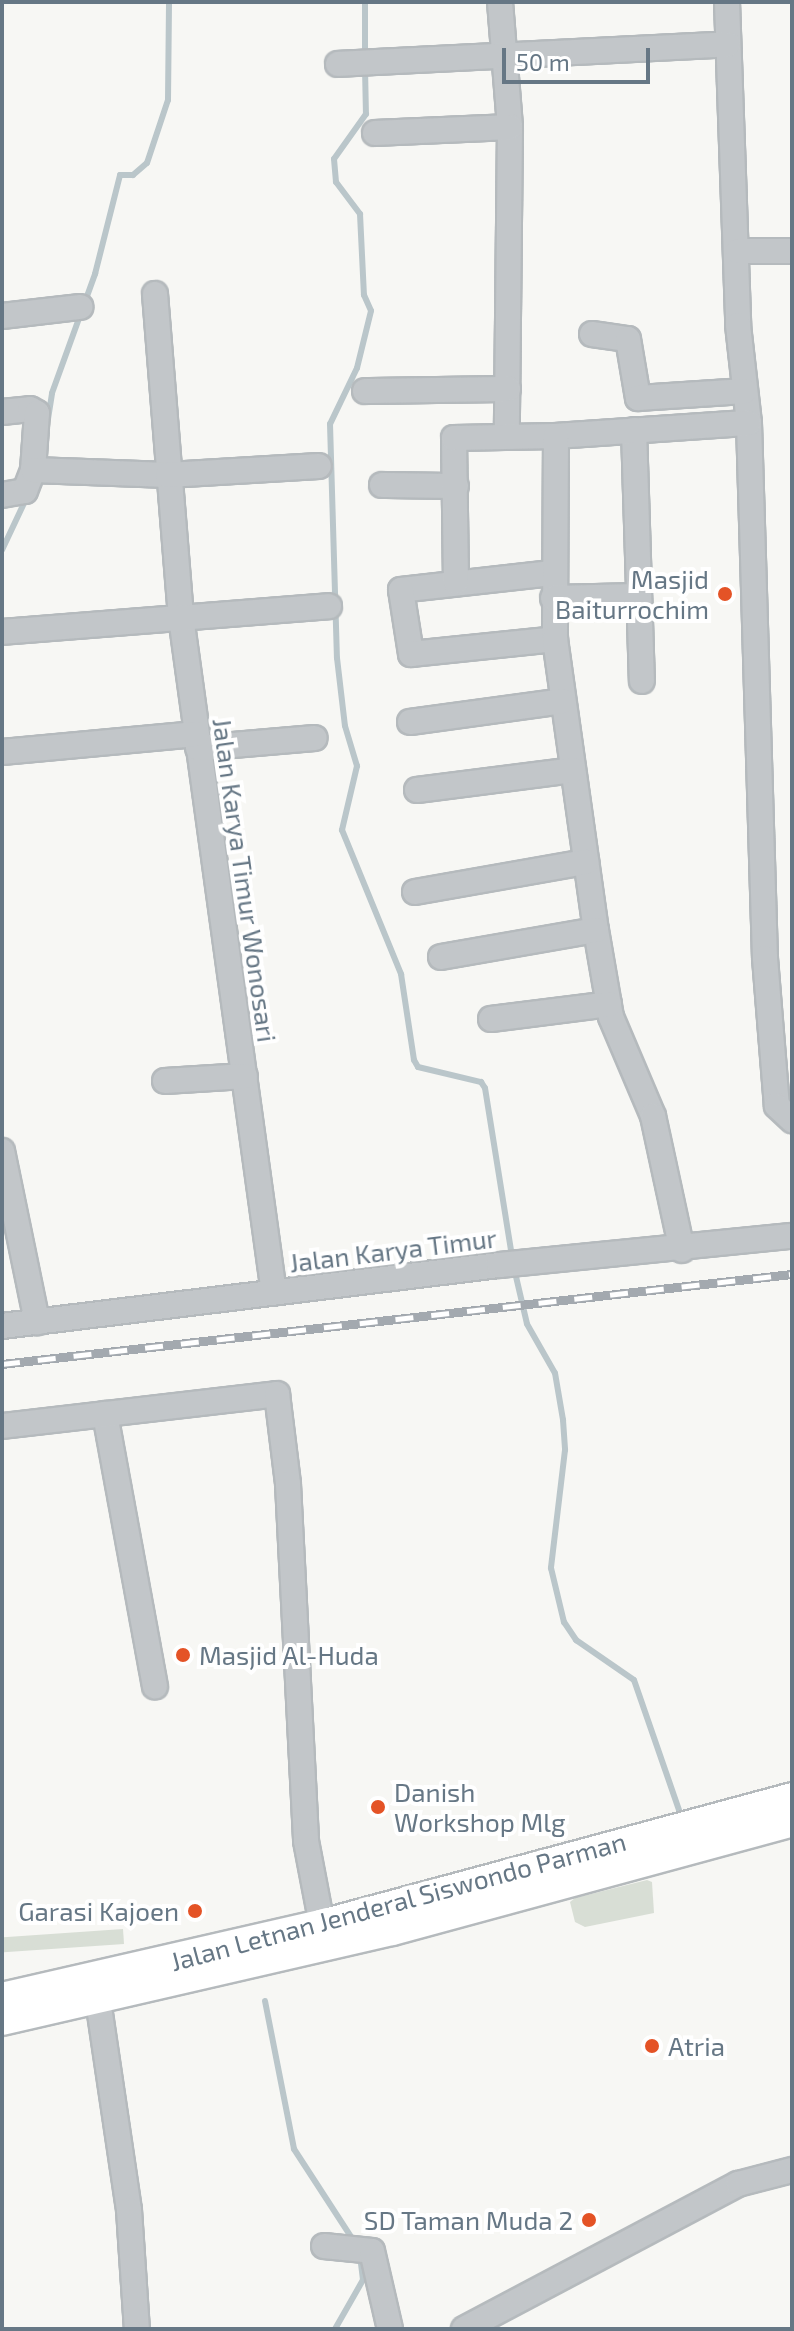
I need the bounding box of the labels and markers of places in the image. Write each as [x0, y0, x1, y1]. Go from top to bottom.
place label: Masjid Baiturrochim [555, 563, 709, 624]
marker: Masjid Baiturrochim [716, 585, 734, 603]
place label: Masjid Al-Huda [199, 1639, 379, 1671]
marker: Masjid Al-Huda [174, 1646, 192, 1664]
place label: Danish Workshop Mlg [394, 1776, 566, 1838]
marker: Danish Workshop Mlg [369, 1798, 387, 1816]
place label: Garasi Kajoen [18, 1895, 179, 1927]
marker: Garasi Kajoen [186, 1902, 204, 1920]
place label: Atria [668, 2030, 725, 2062]
marker: Atria [643, 2037, 661, 2055]
place label: SD Taman Muda 2 [363, 2204, 573, 2236]
marker: SD Taman Muda 2 [580, 2211, 598, 2229]

